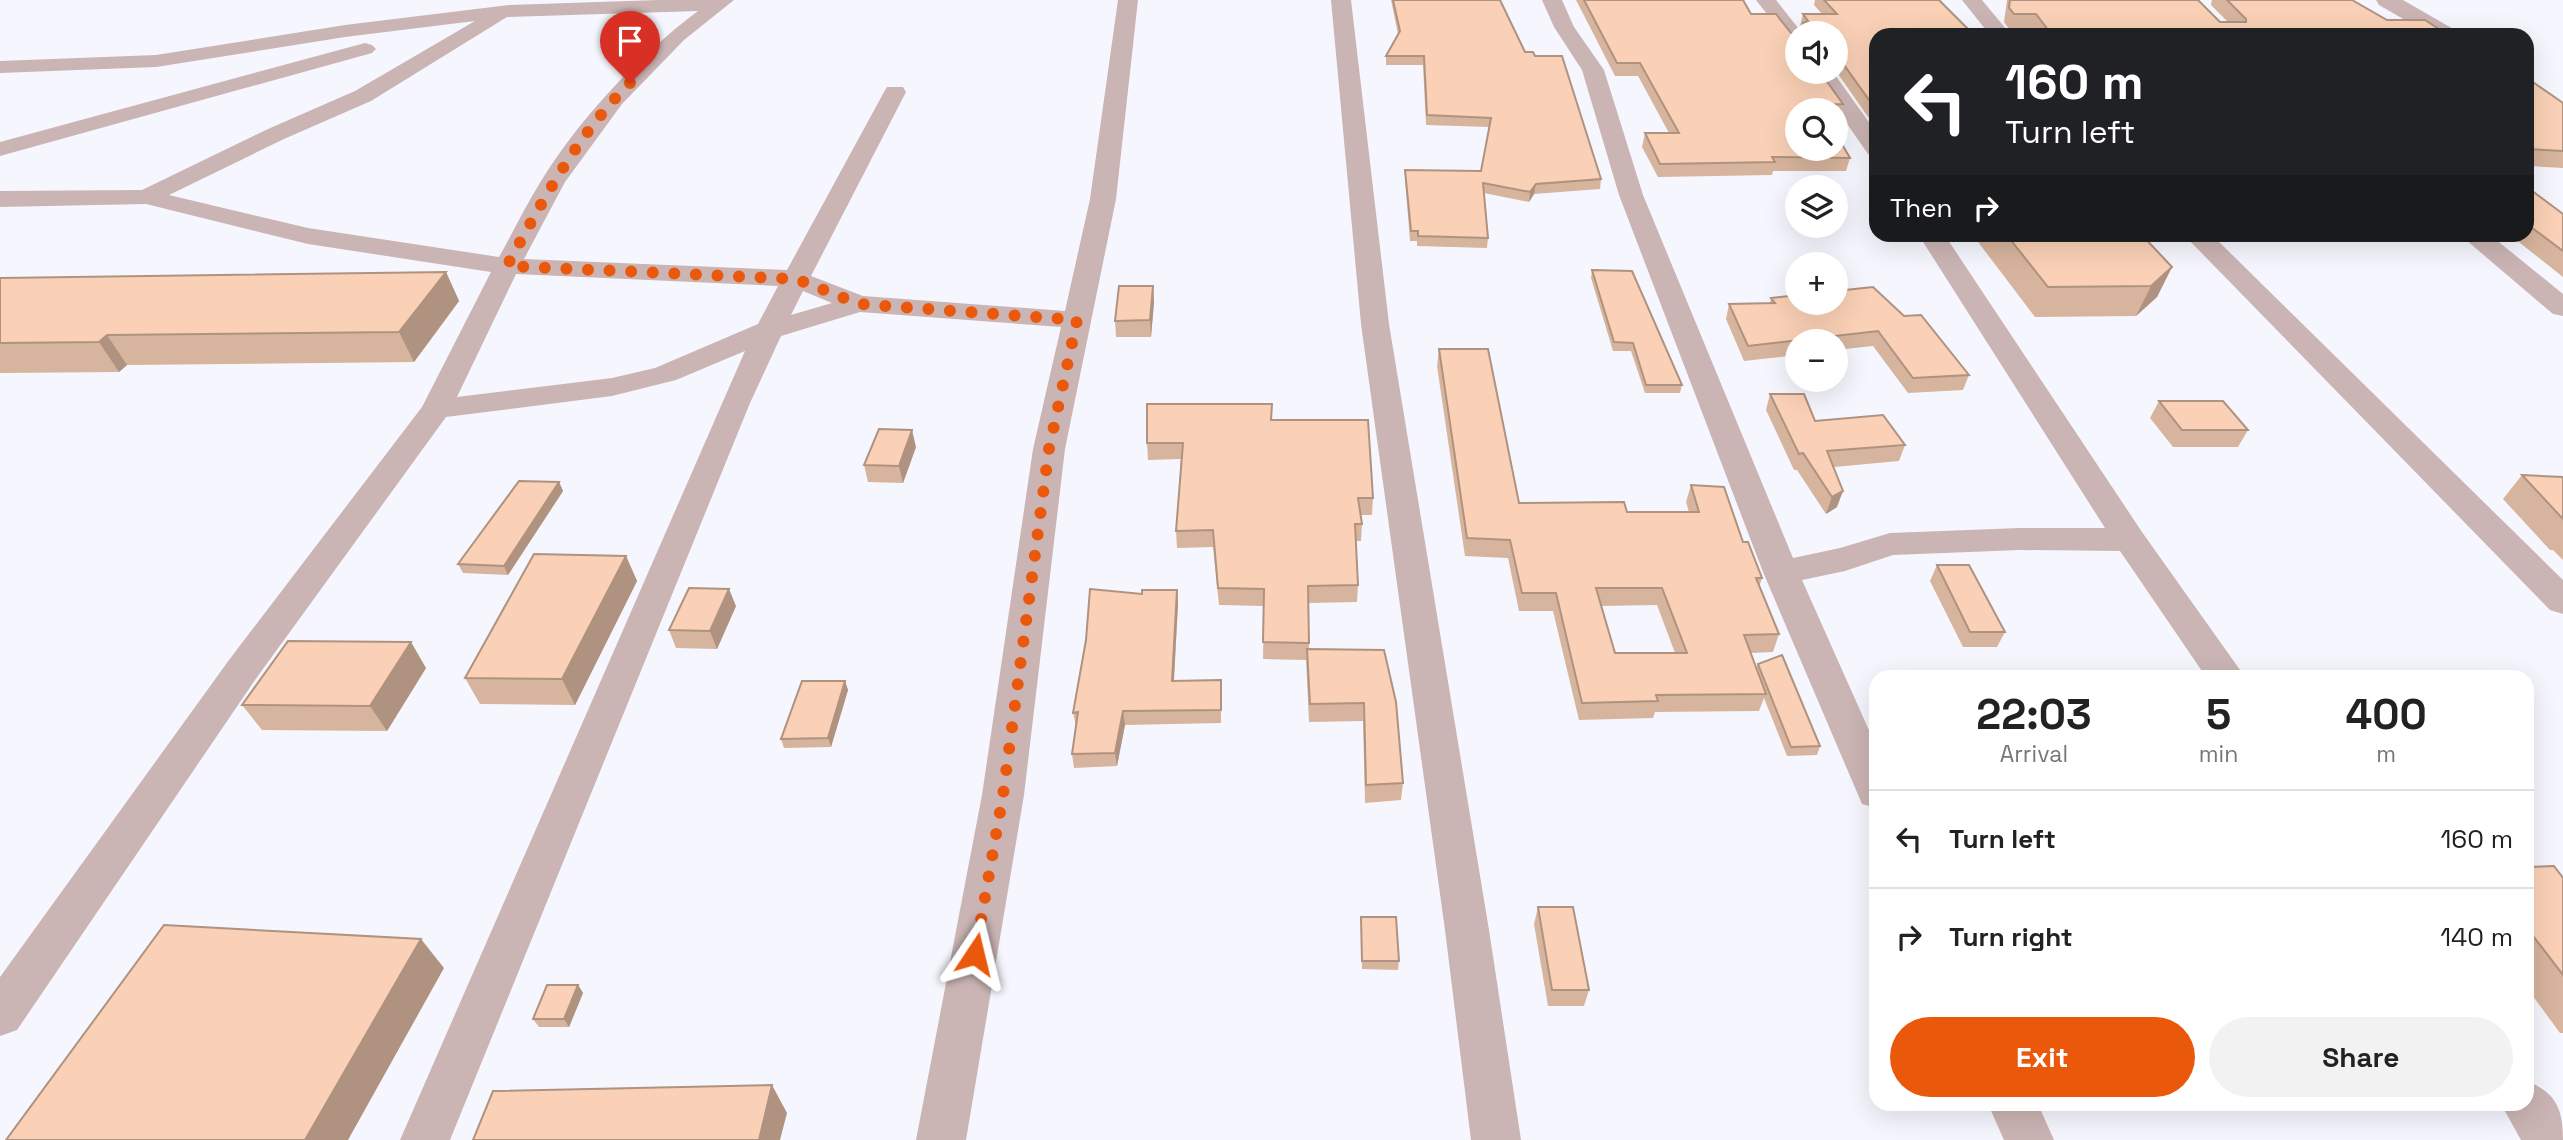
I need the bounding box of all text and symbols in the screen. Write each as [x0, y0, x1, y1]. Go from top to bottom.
pin [600, 11, 660, 83]
map controls [1785, 21, 1848, 392]
button: sound [1785, 21, 1848, 84]
icon: arrive [611, 22, 649, 60]
text: 160 m [2005, 51, 2143, 113]
icon: left [1890, 56, 1981, 147]
button: search [1785, 98, 1848, 161]
text: Turn left [2005, 112, 2135, 152]
button: layers [1785, 175, 1848, 238]
icon: right [1967, 189, 2005, 227]
text: Then [1890, 191, 1953, 225]
button: + [1785, 252, 1848, 315]
button: − [1785, 329, 1848, 392]
text: 22:03 [1976, 688, 2091, 741]
text: 5 [2206, 688, 2231, 741]
text: 400 [2346, 688, 2427, 741]
text: Arrival [2000, 739, 2068, 769]
text: min [2199, 739, 2238, 769]
text: m [2376, 739, 2396, 769]
icon: left [1890, 820, 1928, 858]
text: Turn left [1949, 822, 2056, 856]
text: 160 m [2441, 822, 2513, 856]
position arrow [938, 917, 1012, 991]
icon: right [1890, 918, 1928, 956]
text: Turn right [1949, 920, 2073, 954]
text: 140 m [2440, 920, 2513, 954]
button: Exit [1890, 1017, 2195, 1097]
button: Share [2209, 1017, 2513, 1097]

